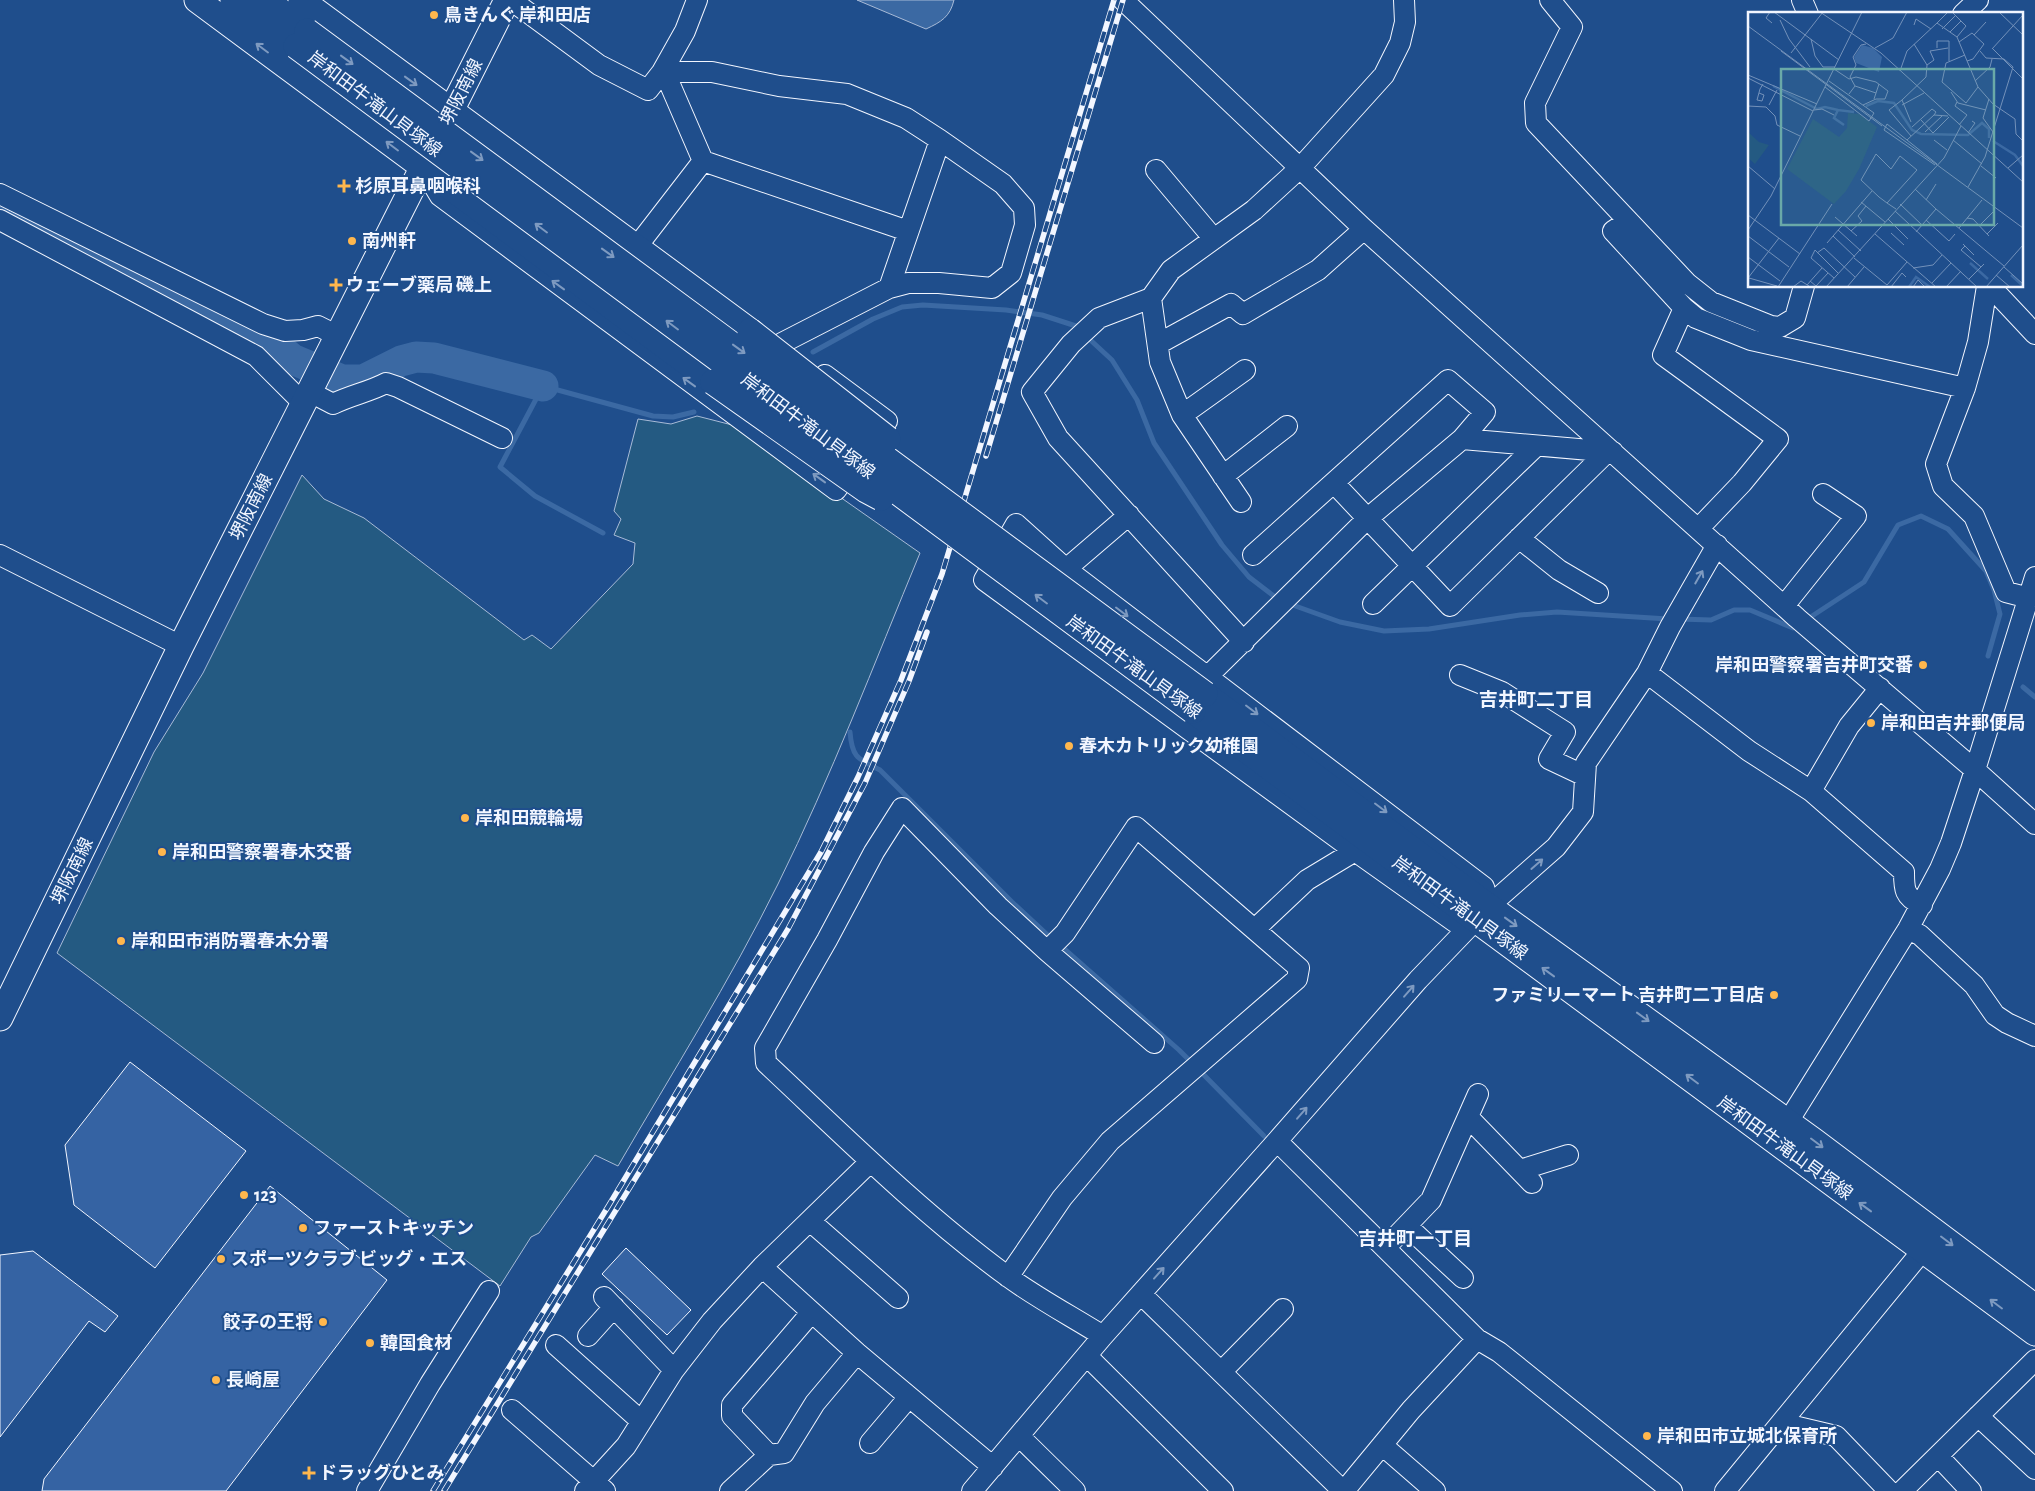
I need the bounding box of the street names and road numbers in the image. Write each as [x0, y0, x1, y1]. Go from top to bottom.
street label: 岸和田牛滝山貝塚線 [304, 47, 446, 161]
street label: 堺阪南線 [436, 55, 486, 129]
street label: 岸和田牛滝山貝塚線 [737, 369, 879, 483]
street label: 堺阪南線 [226, 470, 276, 544]
street label: 岸和田牛滝山貝塚線 [1063, 611, 1205, 723]
street label: 堺阪南線 [47, 834, 97, 908]
street label: 岸和田牛滝山貝塚線 [1389, 852, 1531, 964]
street label: 岸和田牛滝山貝塚線 [1714, 1092, 1856, 1204]

